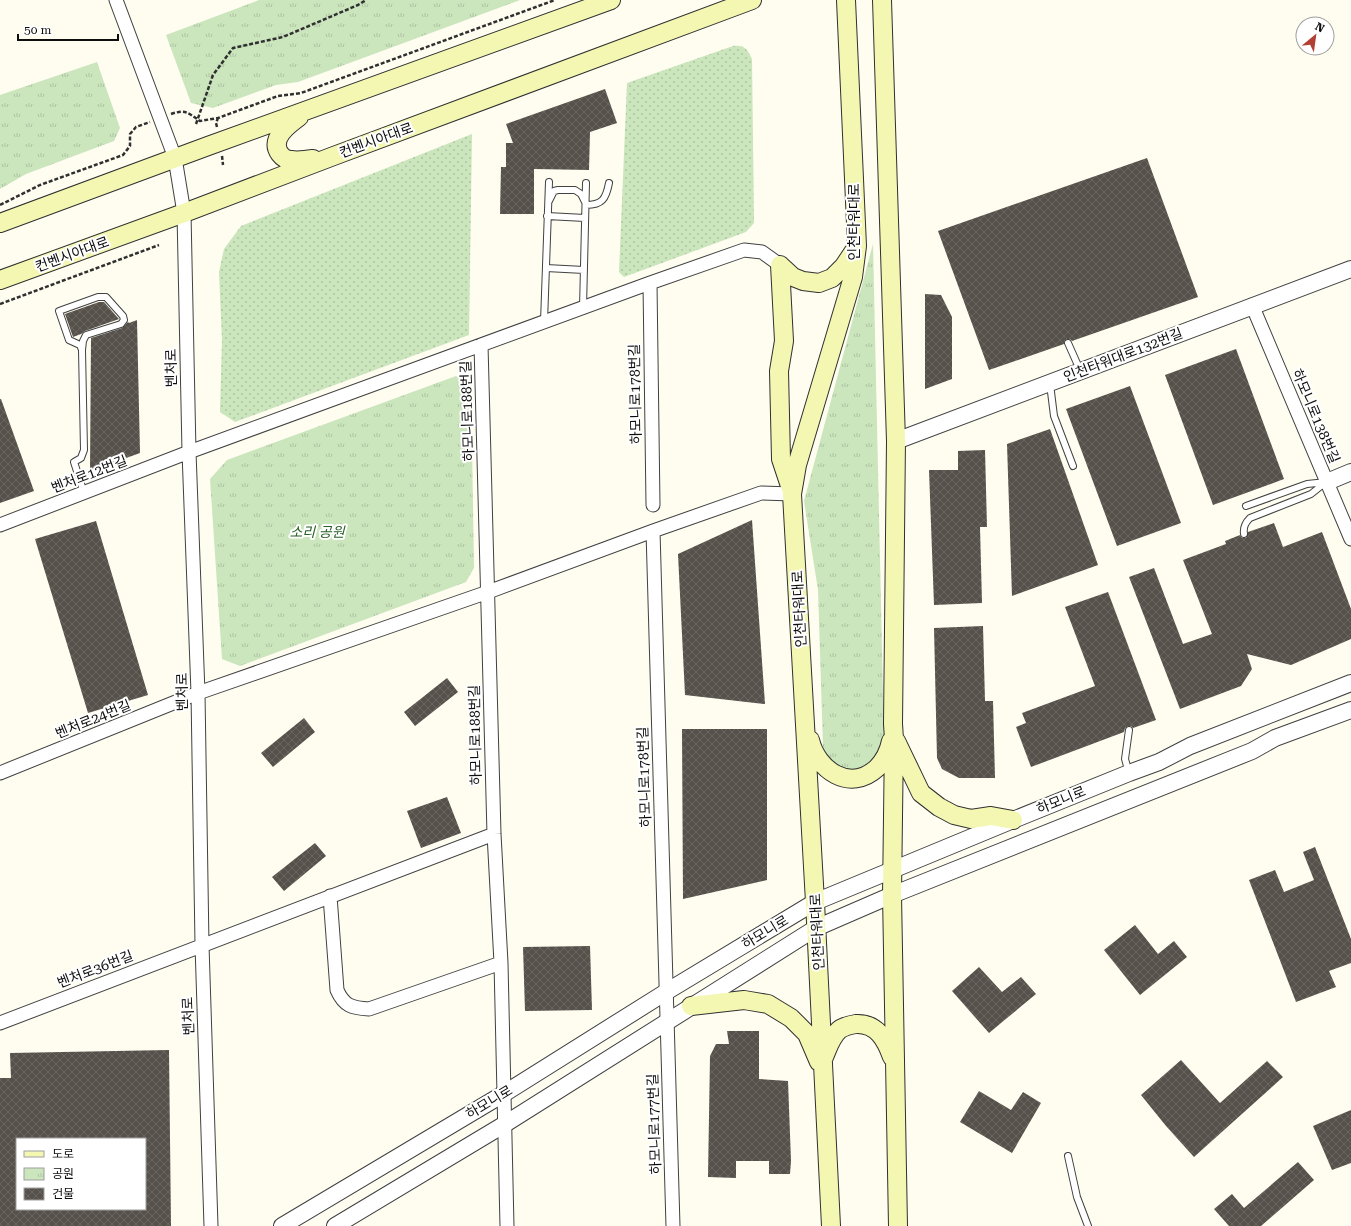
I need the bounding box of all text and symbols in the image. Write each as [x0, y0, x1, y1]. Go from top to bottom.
scale bar [18, 16, 118, 42]
north arrow [1295, 16, 1335, 56]
text: N [1313, 20, 1327, 36]
text: 50 m [24, 23, 51, 37]
street label: 컨벤시아대로 [337, 119, 415, 161]
street label: 인천타워대로 [846, 183, 862, 261]
street label: 컨벤시아대로 [33, 233, 111, 275]
street label: 인천타워대로132번길 [1061, 325, 1185, 385]
street label: 하모니로178번길 [626, 343, 644, 445]
street label: 벤처로 [163, 348, 179, 387]
street label: 하모니로188번길 [457, 360, 477, 462]
street label: 하모니로138번길 [1289, 366, 1343, 466]
street label: 벤처로12번길 [49, 452, 129, 496]
park label: 소리 공원 [289, 524, 346, 540]
street label: 인천타워대로 [789, 570, 809, 648]
street label: 벤처로 [174, 672, 190, 711]
street label: 하모니로188번길 [466, 684, 484, 786]
street label: 벤처로24번길 [53, 697, 133, 741]
street label: 하모니로178번길 [634, 726, 654, 828]
street label: 하모니로 [1034, 783, 1088, 817]
street label: 인천타워대로 [807, 893, 827, 971]
street label: 하모니로 [739, 912, 791, 952]
street label: 벤처로36번길 [55, 947, 135, 991]
street label: 벤처로 [179, 996, 197, 1036]
street label: 하모니로177번길 [644, 1073, 664, 1175]
street label: 하모니로 [463, 1082, 515, 1122]
legend [16, 1138, 146, 1210]
text: 도로 [52, 1147, 74, 1161]
text: 공원 [52, 1167, 74, 1181]
text: 건물 [52, 1187, 74, 1201]

